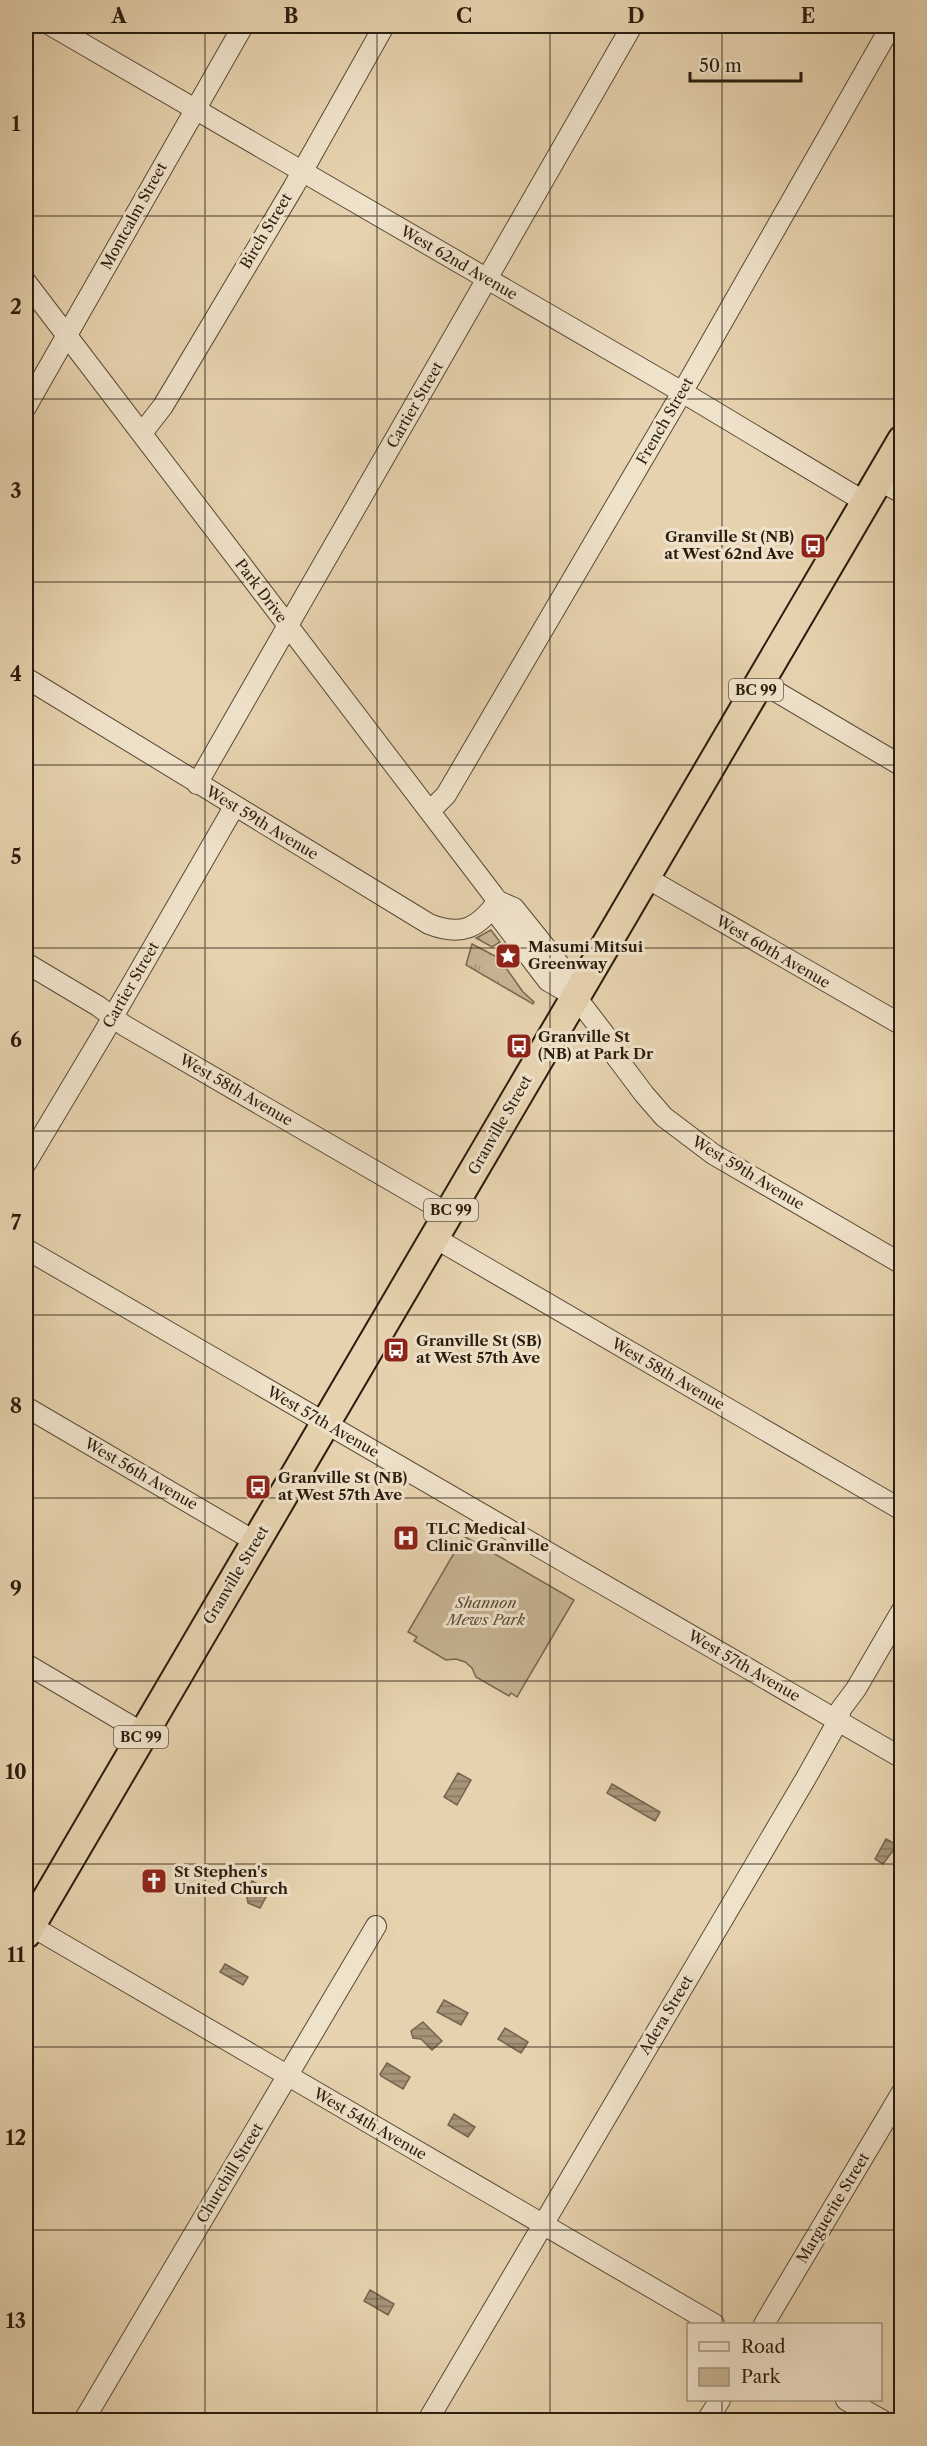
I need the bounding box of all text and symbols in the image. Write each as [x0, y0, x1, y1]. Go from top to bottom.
text: A [110, 4, 127, 28]
text: B [284, 4, 299, 28]
text: C [456, 4, 472, 28]
text: D [627, 4, 645, 28]
text: E [801, 4, 815, 28]
scale bar [690, 45, 801, 83]
text: 50 m [699, 55, 742, 77]
text: 1 [12, 112, 21, 136]
street label: Montcalm Street [96, 158, 171, 273]
street label: Birch Street [236, 189, 296, 272]
street label: West 62nd Avenue [397, 221, 521, 304]
text: 2 [10, 295, 22, 319]
street label: Cartier Street [382, 358, 447, 451]
street label: French Street [632, 373, 697, 468]
text: 3 [10, 479, 22, 503]
place label: Granville St (NB) at West 62nd Ave [664, 527, 794, 563]
bus stop icon: Granville St (NB) at West 62nd Ave [798, 531, 828, 561]
street label: Park Drive [231, 555, 292, 626]
text: 4 [10, 662, 22, 686]
road number: BC 99 [729, 679, 783, 701]
street label: West 59th Avenue [202, 781, 322, 864]
text: 5 [10, 845, 22, 869]
street label: West 60th Avenue [712, 911, 834, 992]
place label: Masumi Mitsui Greenway [528, 937, 644, 973]
street label: Cartier Street [98, 938, 163, 1031]
place icon: Masumi Mitsui Greenway [493, 941, 523, 971]
place label: Granville St (NB) at Park Dr [538, 1027, 654, 1063]
text: 6 [10, 1028, 22, 1052]
bus stop icon: Granville St (NB) at Park Dr [504, 1031, 534, 1061]
street label: West 58th Avenue [175, 1049, 296, 1130]
street label: Granville Street [463, 1071, 536, 1178]
street label: West 59th Avenue [688, 1131, 808, 1214]
road number: BC 99 [424, 1199, 478, 1221]
text: 7 [11, 1211, 22, 1235]
place label: Granville St (SB) at West 57th Ave [416, 1331, 542, 1367]
street label: West 58th Avenue [607, 1333, 728, 1414]
bus stop icon: Granville St (SB) at West 57th Ave [381, 1335, 411, 1365]
street label: West 57th Avenue [263, 1381, 383, 1461]
text: 8 [10, 1394, 22, 1418]
street label: West 56th Avenue [80, 1433, 201, 1514]
place label: Granville St (NB) at West 57th Ave [278, 1468, 407, 1504]
bus stop icon: Granville St (NB) at West 57th Ave [243, 1472, 273, 1502]
place label: TLC Medical Clinic Granville [426, 1519, 549, 1555]
street label: Granville Street [199, 1521, 273, 1628]
hospital icon: TLC Medical Clinic Granville [391, 1523, 421, 1553]
text: 9 [10, 1577, 22, 1601]
park label: Shannon Mews Park [445, 1593, 525, 1629]
street label: West 57th Avenue [684, 1625, 804, 1705]
road number: BC 99 [114, 1726, 168, 1748]
text: 10 [5, 1760, 27, 1784]
place label: St Stephen's United Church [174, 1862, 289, 1898]
church icon: St Stephen's United Church [139, 1866, 169, 1896]
text: 11 [7, 1943, 25, 1967]
street label: Adera Street [634, 1971, 697, 2059]
street label: West 54th Avenue [309, 2083, 430, 2164]
street label: Churchill Street [192, 2119, 267, 2226]
text: 12 [6, 2126, 26, 2150]
street label: Marguerite Street [792, 2148, 873, 2267]
text: 13 [6, 2309, 26, 2333]
legend [687, 2323, 882, 2401]
text: Road [741, 2336, 786, 2358]
text: Park [741, 2366, 782, 2388]

